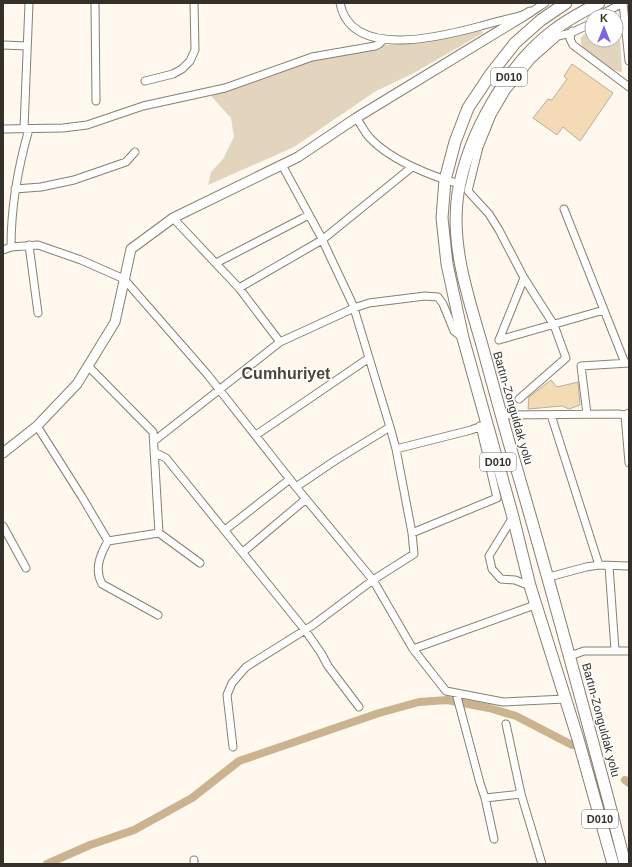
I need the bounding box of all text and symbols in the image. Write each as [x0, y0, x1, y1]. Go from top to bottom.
north arrow [584, 8, 624, 48]
text: K [600, 12, 608, 24]
road number: D010 [491, 68, 527, 86]
street label: Bartın-Zonguldak yolu [490, 350, 536, 466]
district label: Cumhuriyet [242, 365, 331, 382]
road number: D010 [480, 453, 516, 471]
street label: Bartın-Zonguldak yolu [579, 661, 623, 779]
road number: D010 [582, 810, 618, 828]

